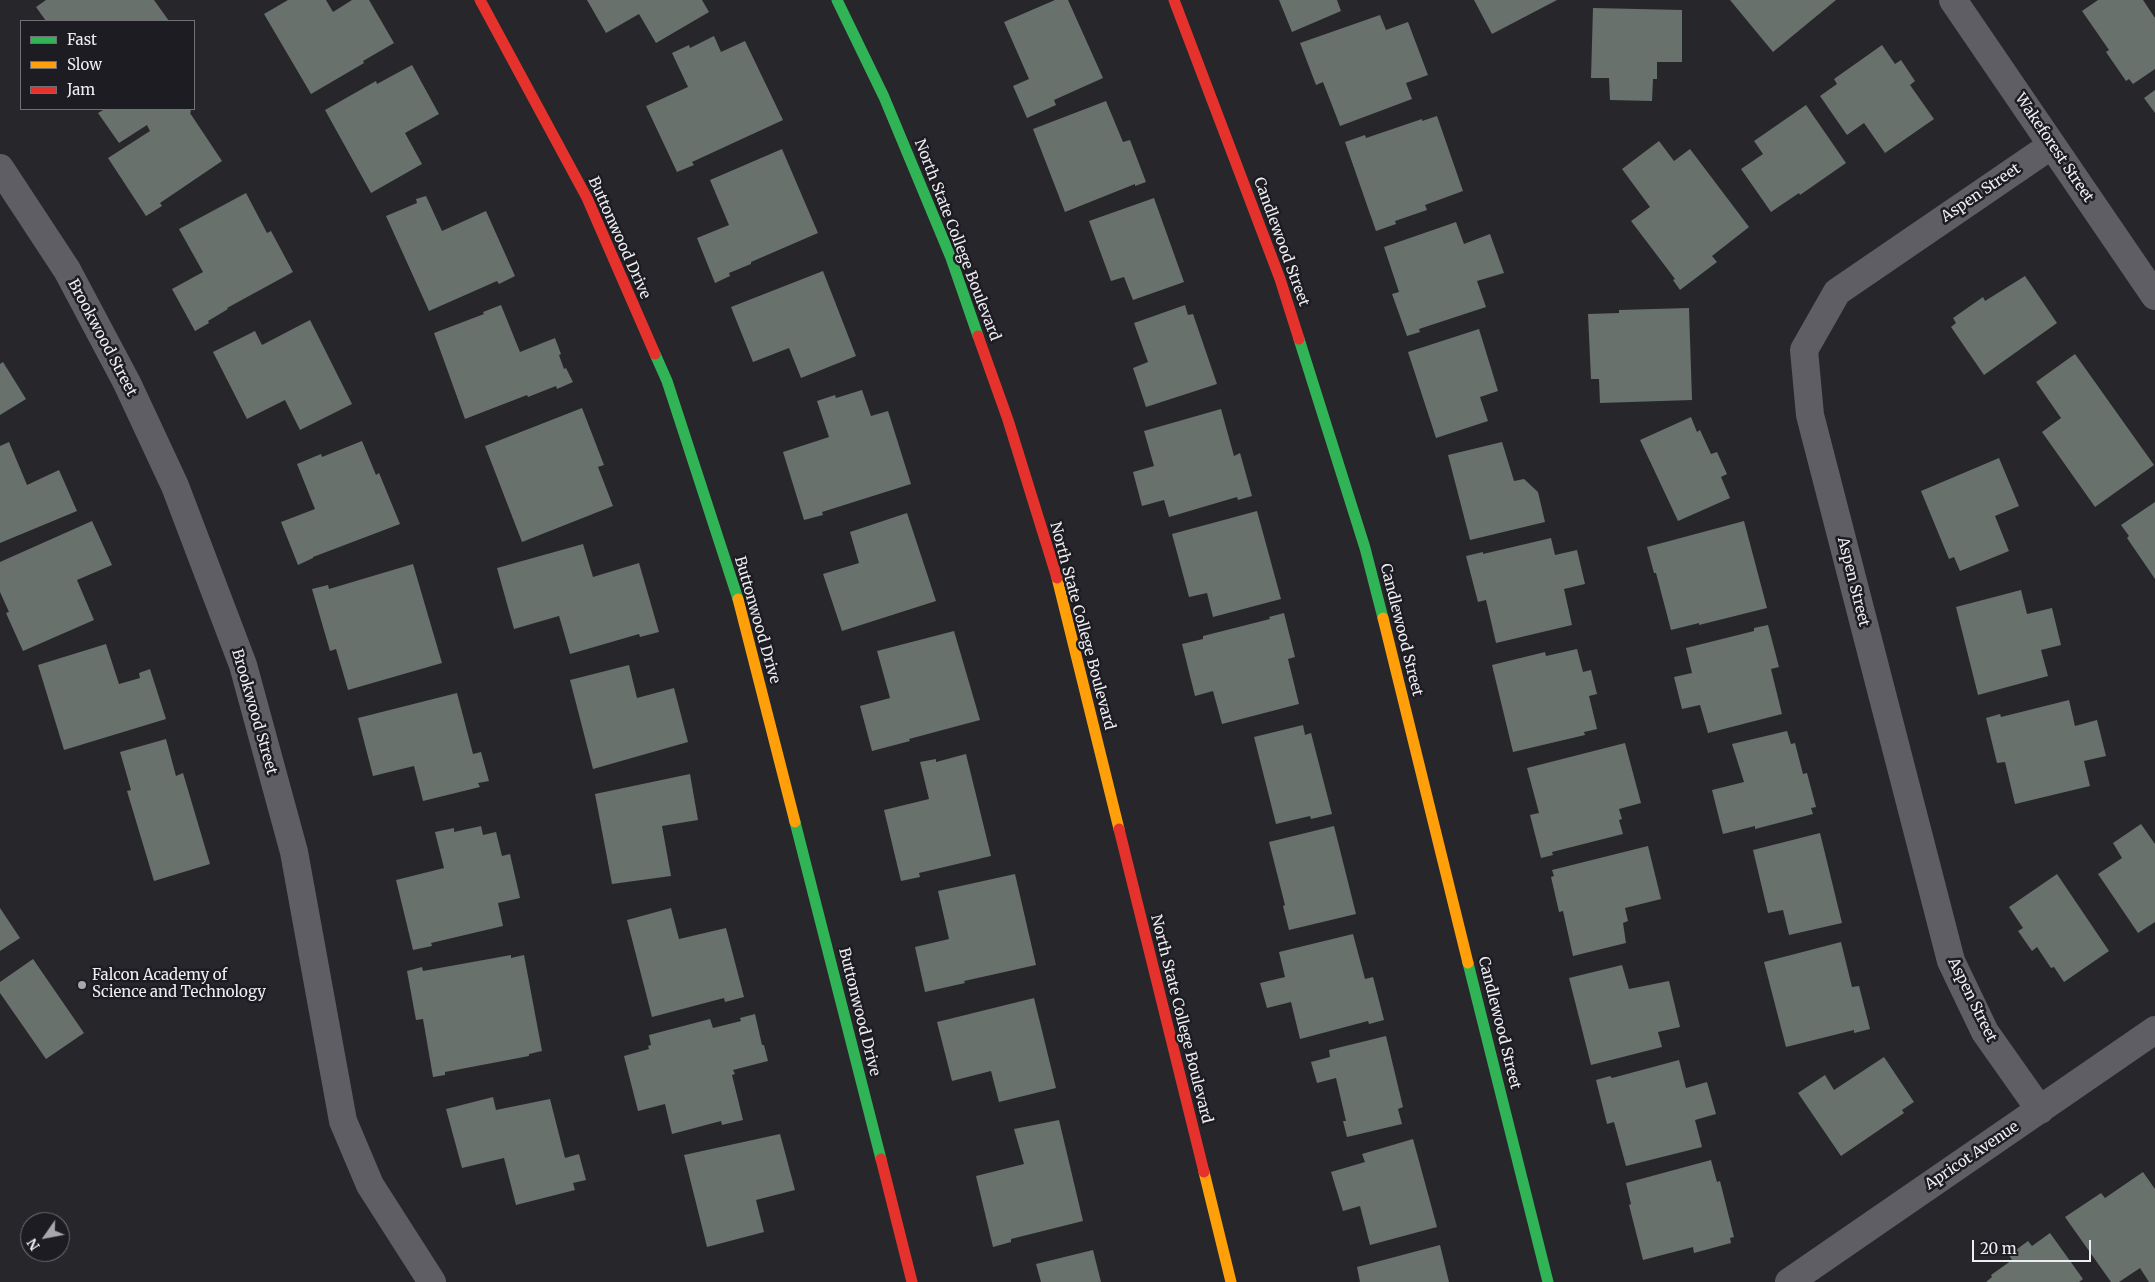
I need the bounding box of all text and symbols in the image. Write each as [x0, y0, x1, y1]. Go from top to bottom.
legend [20, 20, 195, 110]
text: Fast [67, 30, 97, 49]
text: Slow [67, 55, 102, 74]
text: Jam [67, 80, 95, 99]
street label: Wakeforest Street [2011, 90, 2097, 206]
street label: North State College Boulevard [910, 137, 1004, 343]
street label: Aspen Street [1938, 160, 2024, 226]
street label: Buttonwood Drive [584, 174, 654, 302]
street label: Candlewood Street [1249, 175, 1313, 309]
street label: Brookwood Street [64, 276, 140, 400]
street label: North State College Boulevard [1046, 520, 1118, 732]
street label: Aspen Street [1833, 535, 1873, 629]
street label: Buttonwood Drive [730, 554, 784, 686]
street label: Candlewood Street [1376, 562, 1426, 698]
street label: Brookwood Street [227, 647, 281, 777]
street label: North State College Boulevard [1146, 913, 1216, 1125]
street label: Buttonwood Drive [834, 946, 884, 1078]
street label: Candlewood Street [1474, 955, 1524, 1091]
street label: Aspen Street [1944, 955, 2000, 1045]
place label: Falcon Academy of Science and Technology [92, 967, 266, 1002]
marker: Falcon Academy of Science and Technology [76, 979, 88, 991]
street label: Apricot Avenue [1922, 1118, 2022, 1194]
north arrow [20, 1212, 70, 1262]
scale bar [1975, 1230, 2094, 1262]
text: N [23, 1235, 44, 1254]
text: 20 m [1980, 1239, 2017, 1258]

